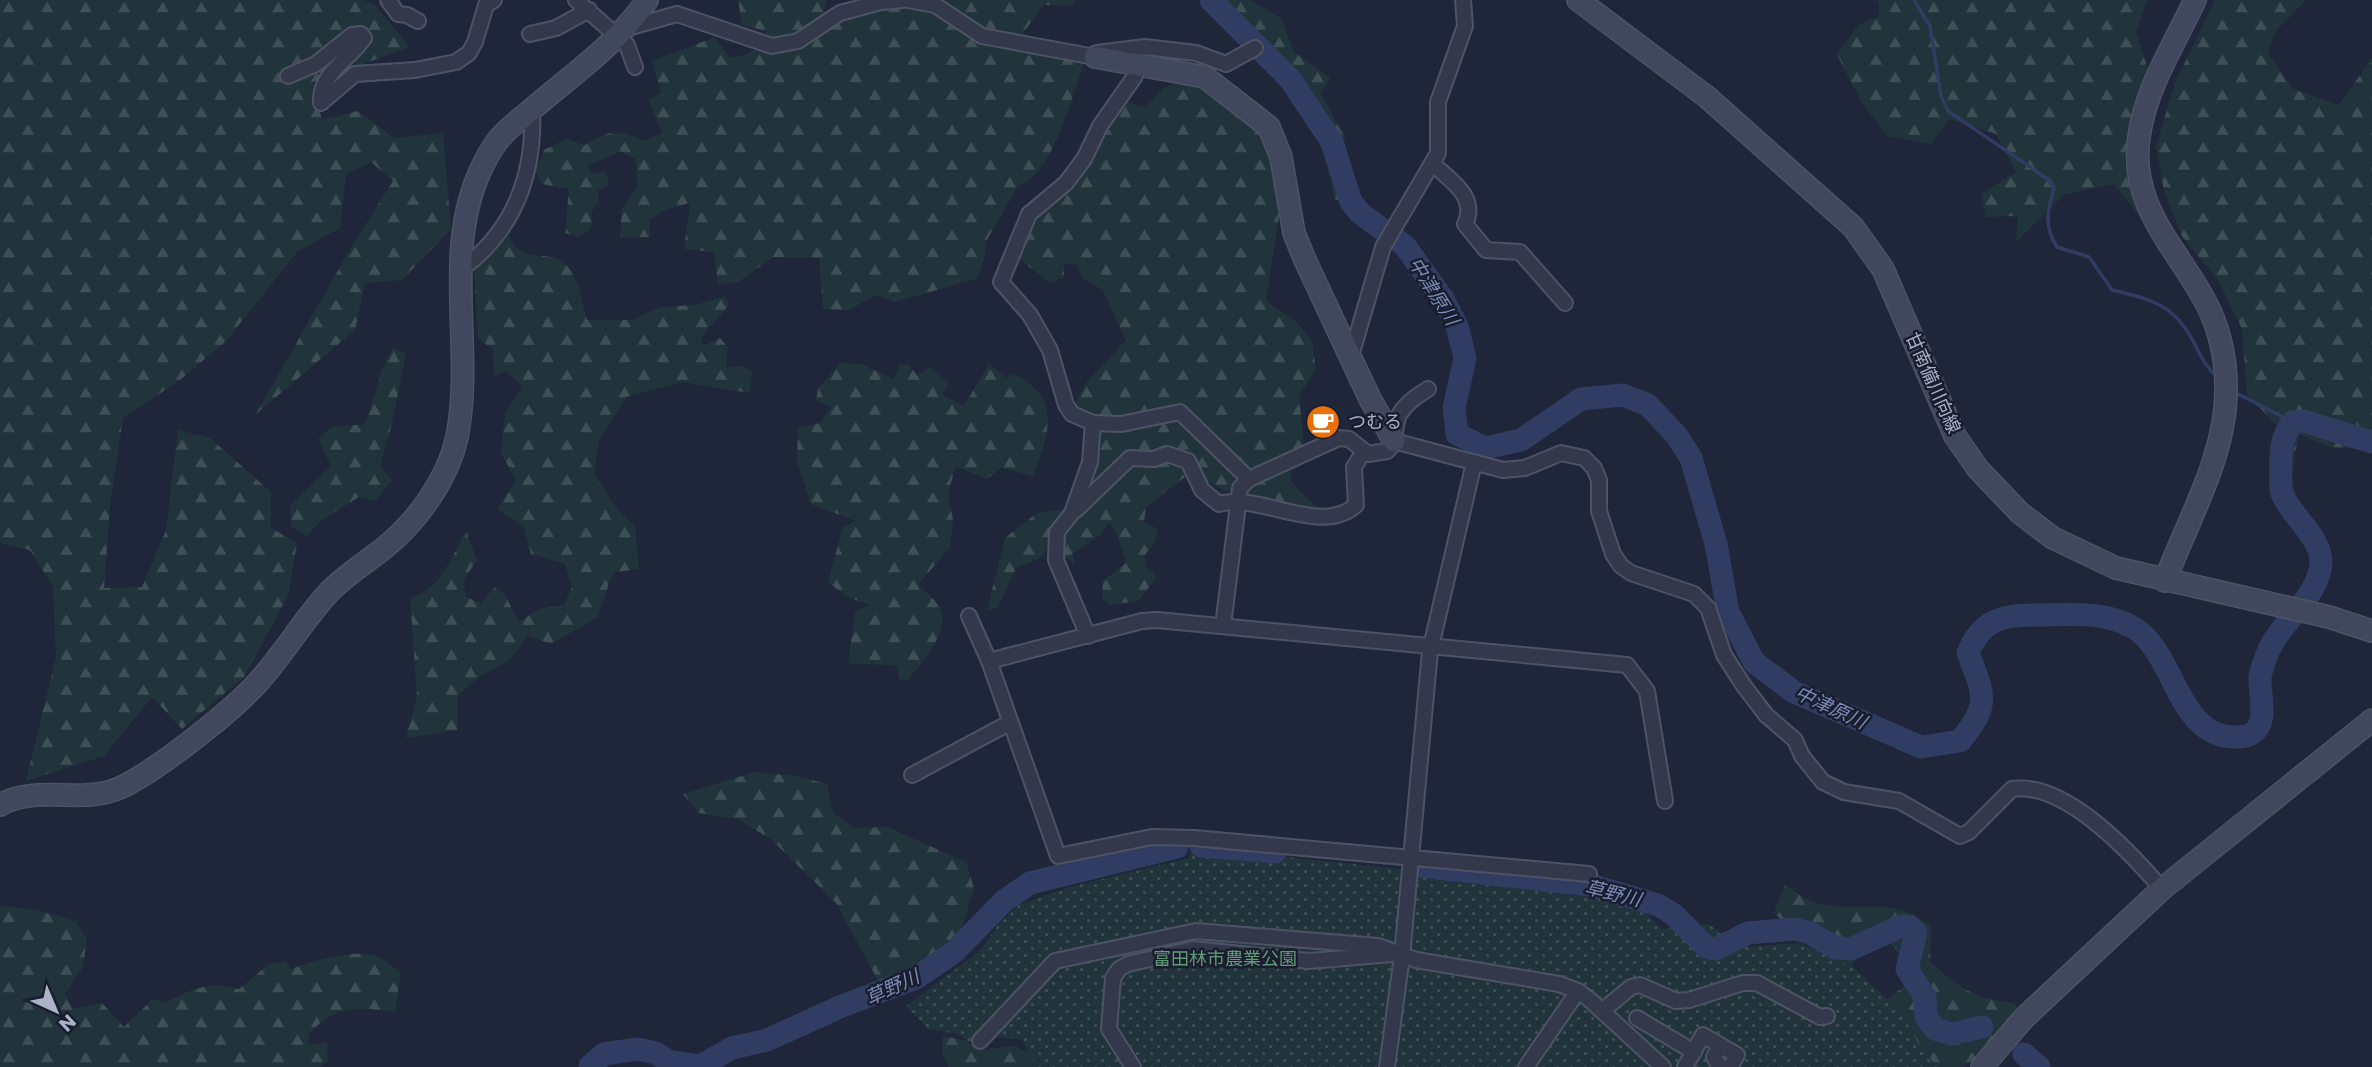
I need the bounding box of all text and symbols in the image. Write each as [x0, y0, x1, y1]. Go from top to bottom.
water label: 中津原川 [1402, 252, 1466, 332]
street label: 甘南備川向線 [1900, 328, 1967, 437]
cafe icon: つむる [1304, 403, 1342, 441]
place label: つむる [1348, 409, 1402, 434]
water label: 中津原川 [1791, 679, 1873, 737]
water label: 草野川 [1582, 873, 1646, 914]
park label: 富田林市農業公園 [1153, 946, 1297, 971]
water label: 草野川 [861, 962, 926, 1012]
north arrow [21, 976, 91, 1046]
text: N [53, 1008, 82, 1038]

